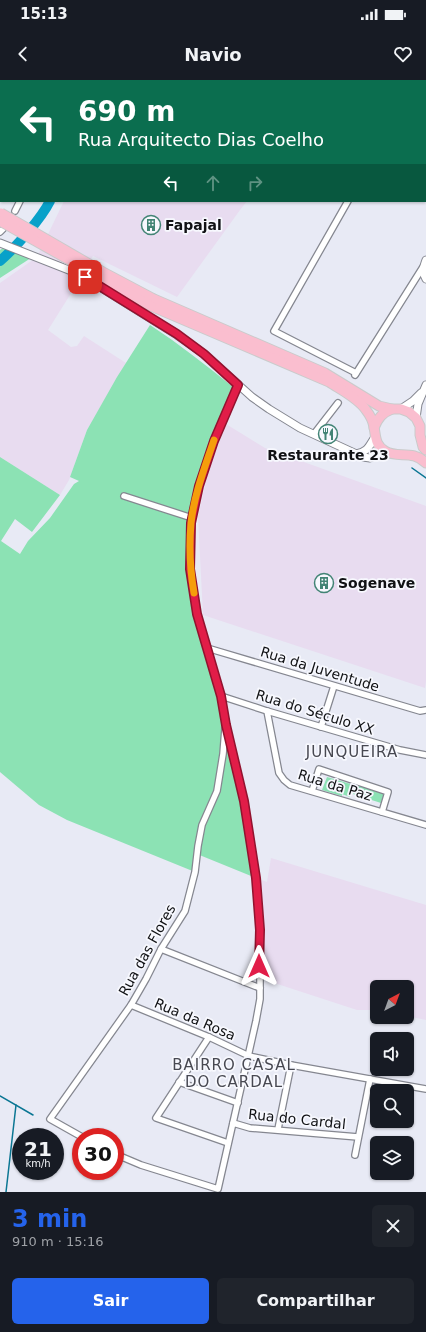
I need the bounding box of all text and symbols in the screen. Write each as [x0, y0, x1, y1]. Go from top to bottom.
text: 15:13 [20, 5, 68, 23]
icon: back [12, 43, 34, 65]
icon: heart [392, 43, 414, 65]
text: Navio [184, 44, 242, 65]
text: 690 m [78, 95, 175, 128]
icon: left [12, 96, 64, 148]
text: Rua Arquitecto Dias Coelho [78, 129, 324, 150]
icon: left [160, 172, 182, 194]
icon: ahead [202, 172, 224, 194]
icon: right [244, 172, 266, 194]
building icon: Fapajal [140, 214, 162, 236]
place label: Fapajal [165, 217, 222, 233]
pin [68, 260, 102, 294]
icon: arrive [74, 266, 96, 288]
restaurant icon: Restaurante 23 [317, 423, 339, 445]
place label: Restaurante 23 [267, 447, 389, 463]
building icon: Sogenave [313, 572, 335, 594]
place label: Sogenave [338, 575, 415, 591]
street label: Rua da Juventude [259, 643, 381, 695]
street label: Rua do Século XX [254, 686, 377, 738]
district label: JUNQUEIRA [305, 743, 398, 761]
street label: Rua da Paz [296, 766, 374, 804]
street label: Rua das Flores [115, 901, 179, 999]
position arrow [238, 945, 280, 987]
north arrow [370, 980, 414, 1024]
map controls [370, 980, 414, 1180]
street label: Rua da Rosa [152, 995, 238, 1043]
button: sound [370, 1032, 414, 1076]
district label: BAIRRO CASAL DO CARDAL [172, 1056, 296, 1091]
button: search [370, 1084, 414, 1128]
street label: Rua do Cardal [247, 1106, 347, 1132]
speed limit sign: 30 [72, 1128, 124, 1180]
button: layers [370, 1136, 414, 1180]
text: 21 [24, 1137, 52, 1161]
text: km/h [25, 1158, 51, 1169]
text: 3 min [12, 1205, 87, 1233]
button: close [372, 1205, 414, 1247]
text: 910 m · 15:16 [12, 1234, 103, 1249]
button: Sair [12, 1278, 209, 1324]
button: Compartilhar [217, 1278, 414, 1324]

